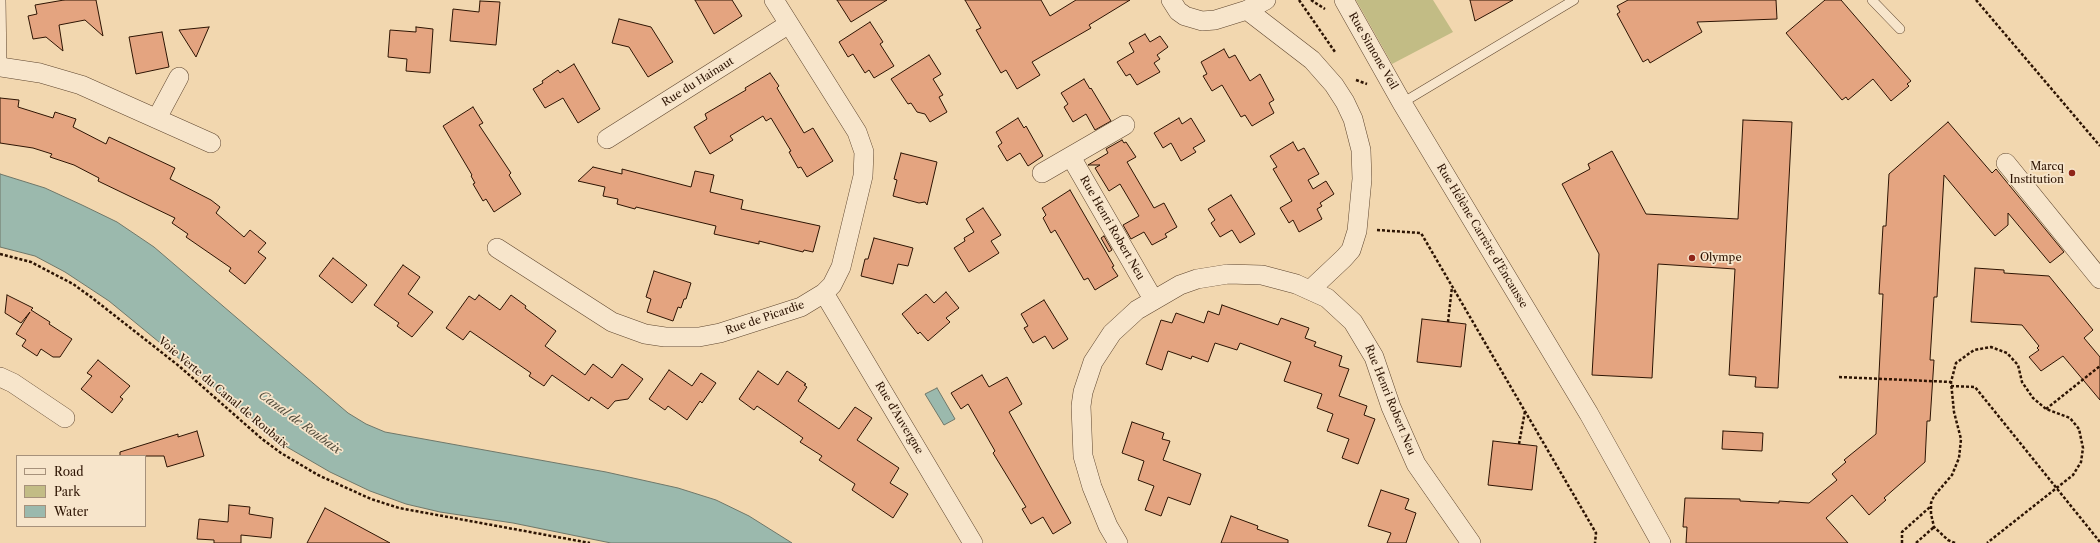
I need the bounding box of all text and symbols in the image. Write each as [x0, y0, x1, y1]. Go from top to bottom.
street label: Rue Simone Veil [1346, 10, 1400, 92]
street label: Rue du Hainaut [660, 55, 736, 109]
place label: Marcq Institution [2009, 160, 2064, 186]
street label: Rue Hélène Carrère d’Encausse [1434, 162, 1530, 310]
marker: Marcq Institution [2067, 168, 2077, 178]
street label: Rue Henri Robert Neu [1077, 174, 1147, 282]
place label: Olympe [1700, 251, 1742, 265]
marker: Olympe [1687, 253, 1697, 263]
street label: Rue de Picardie [724, 298, 806, 338]
street label: Voie Verte du Canal de Roubaix [155, 335, 291, 451]
street label: Rue Henri Robert Neu [1362, 343, 1418, 457]
street label: Rue d'Auvergne [872, 379, 926, 457]
water label: Canal de Roubaix [256, 388, 344, 458]
legend [16, 455, 146, 527]
text: Road [54, 464, 84, 479]
text: Park [54, 484, 80, 499]
text: Water [54, 504, 88, 519]

